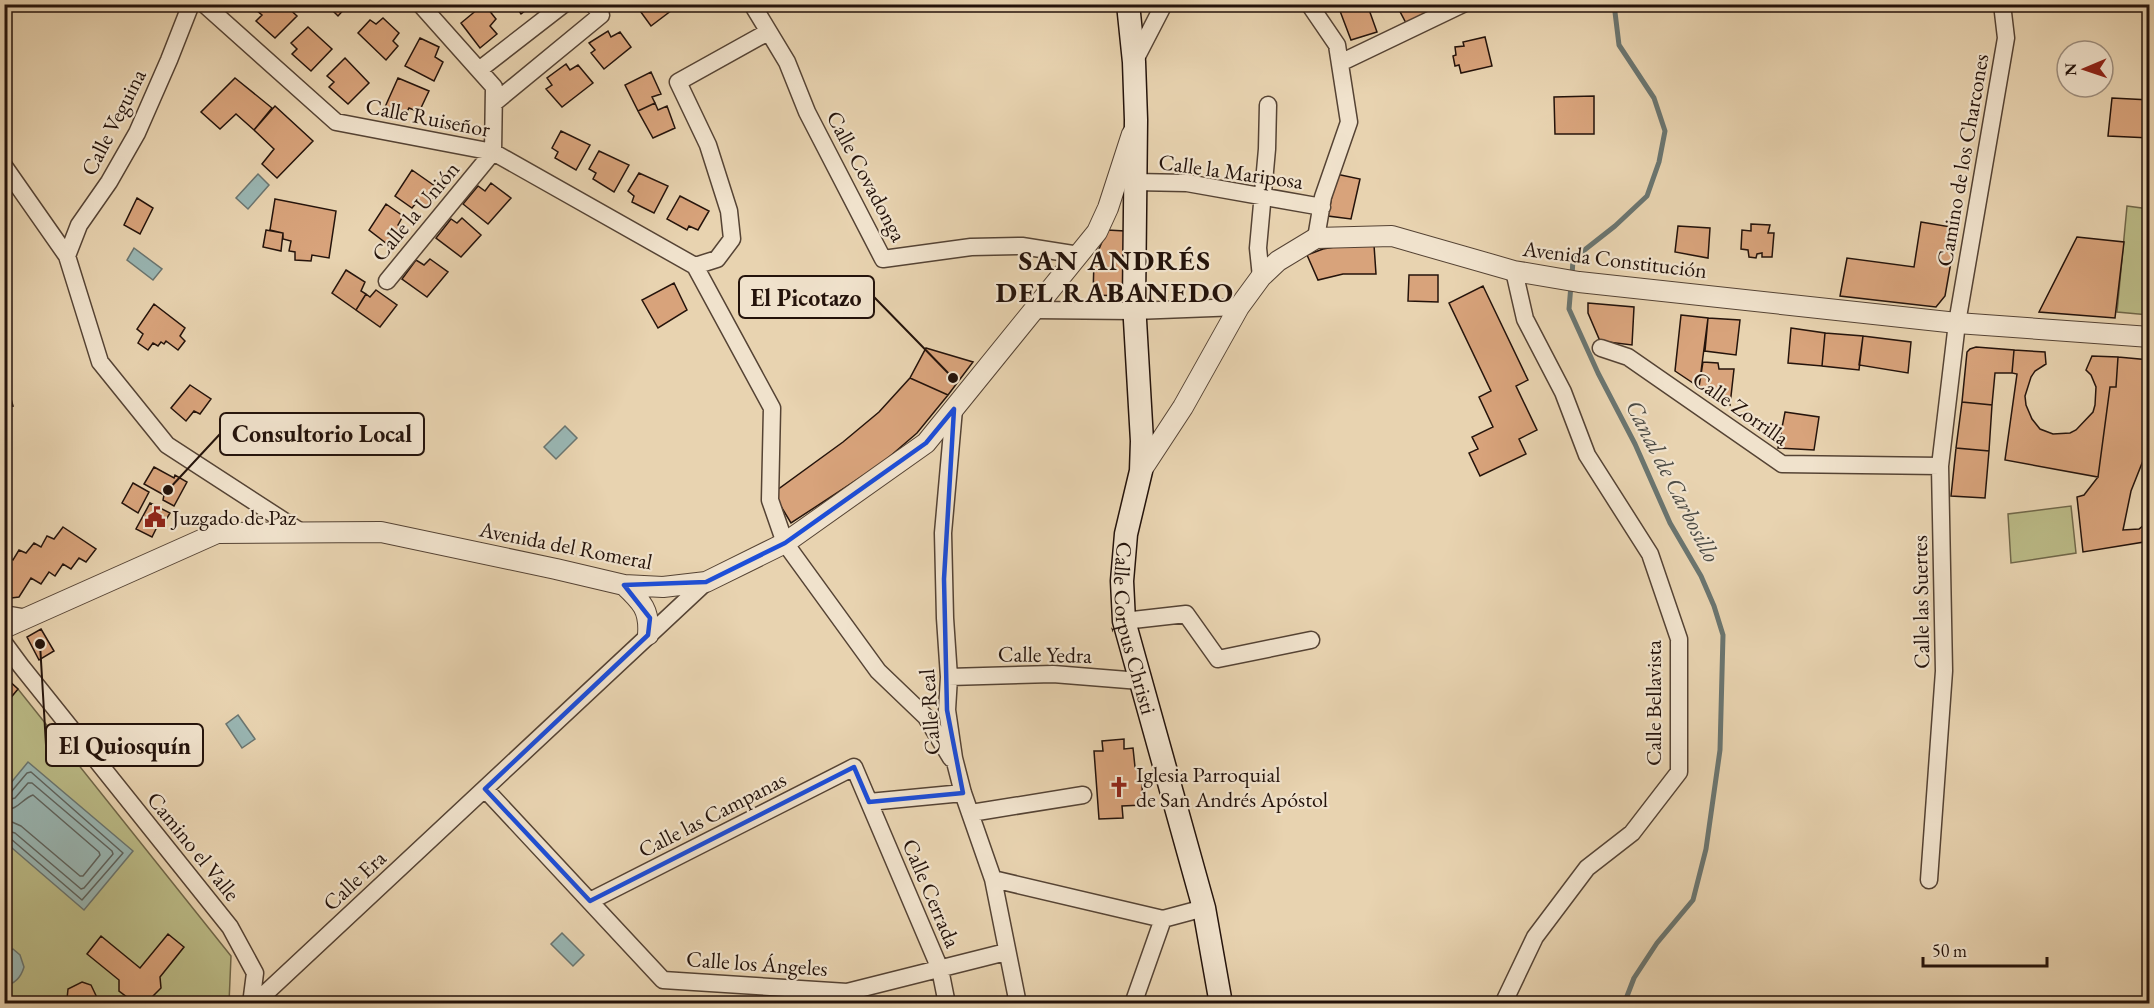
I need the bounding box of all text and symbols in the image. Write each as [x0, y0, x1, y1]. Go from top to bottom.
north arrow [2055, 39, 2115, 99]
street label: Camino de los Charcones [1930, 52, 1995, 269]
text: N [2060, 63, 2081, 76]
street label: Calle Veguina [74, 64, 153, 181]
street label: Calle Ruiseñor [363, 91, 493, 144]
street label: Calle Covadonga [820, 106, 913, 247]
street label: Calle la Mariposa [1157, 147, 1305, 196]
street label: Calle la Unión [365, 155, 466, 267]
street label: Avenida Constitución [1520, 234, 1709, 285]
district label: SAN ANDRÉS DEL RABANEDO [996, 242, 1234, 310]
callout: El Picotazo [739, 276, 874, 318]
text: El Picotazo [750, 282, 862, 313]
street label: Calle Zorrilla [1687, 365, 1795, 452]
water label: Canal de Carbosillo [1619, 394, 1728, 567]
callout: Consultorio Local [220, 413, 424, 455]
text: Consultorio Local [232, 418, 412, 449]
place label: Juzgado de Paz [170, 503, 297, 532]
public building icon: Juzgado de Paz [143, 505, 167, 529]
street label: Avenida del Romeral [476, 514, 655, 576]
street label: Calle las Suertes [1905, 535, 1936, 669]
street label: Calle Corpus Christi [1107, 541, 1163, 718]
street label: Calle Yedra [998, 639, 1092, 670]
street label: Calle Bellavista [1639, 640, 1668, 766]
street label: Calle Real [912, 668, 947, 756]
callout: El Quiosquín [46, 724, 203, 766]
text: El Quiosquín [59, 730, 192, 762]
place label: Iglesia Parroquial de San Andrés Apóstol [1136, 760, 1328, 814]
street label: Calle las Campanas [633, 765, 791, 864]
church icon: Iglesia Parroquial de San Andrés Apóstol [1107, 775, 1131, 799]
street label: Camino el Valle [141, 786, 247, 907]
street label: Calle Cerrada [896, 834, 968, 952]
street label: Calle Era [316, 844, 392, 917]
scale bar [1923, 930, 2048, 968]
text: 50 m [1932, 939, 1967, 962]
street label: Calle los Ángeles [685, 944, 829, 983]

